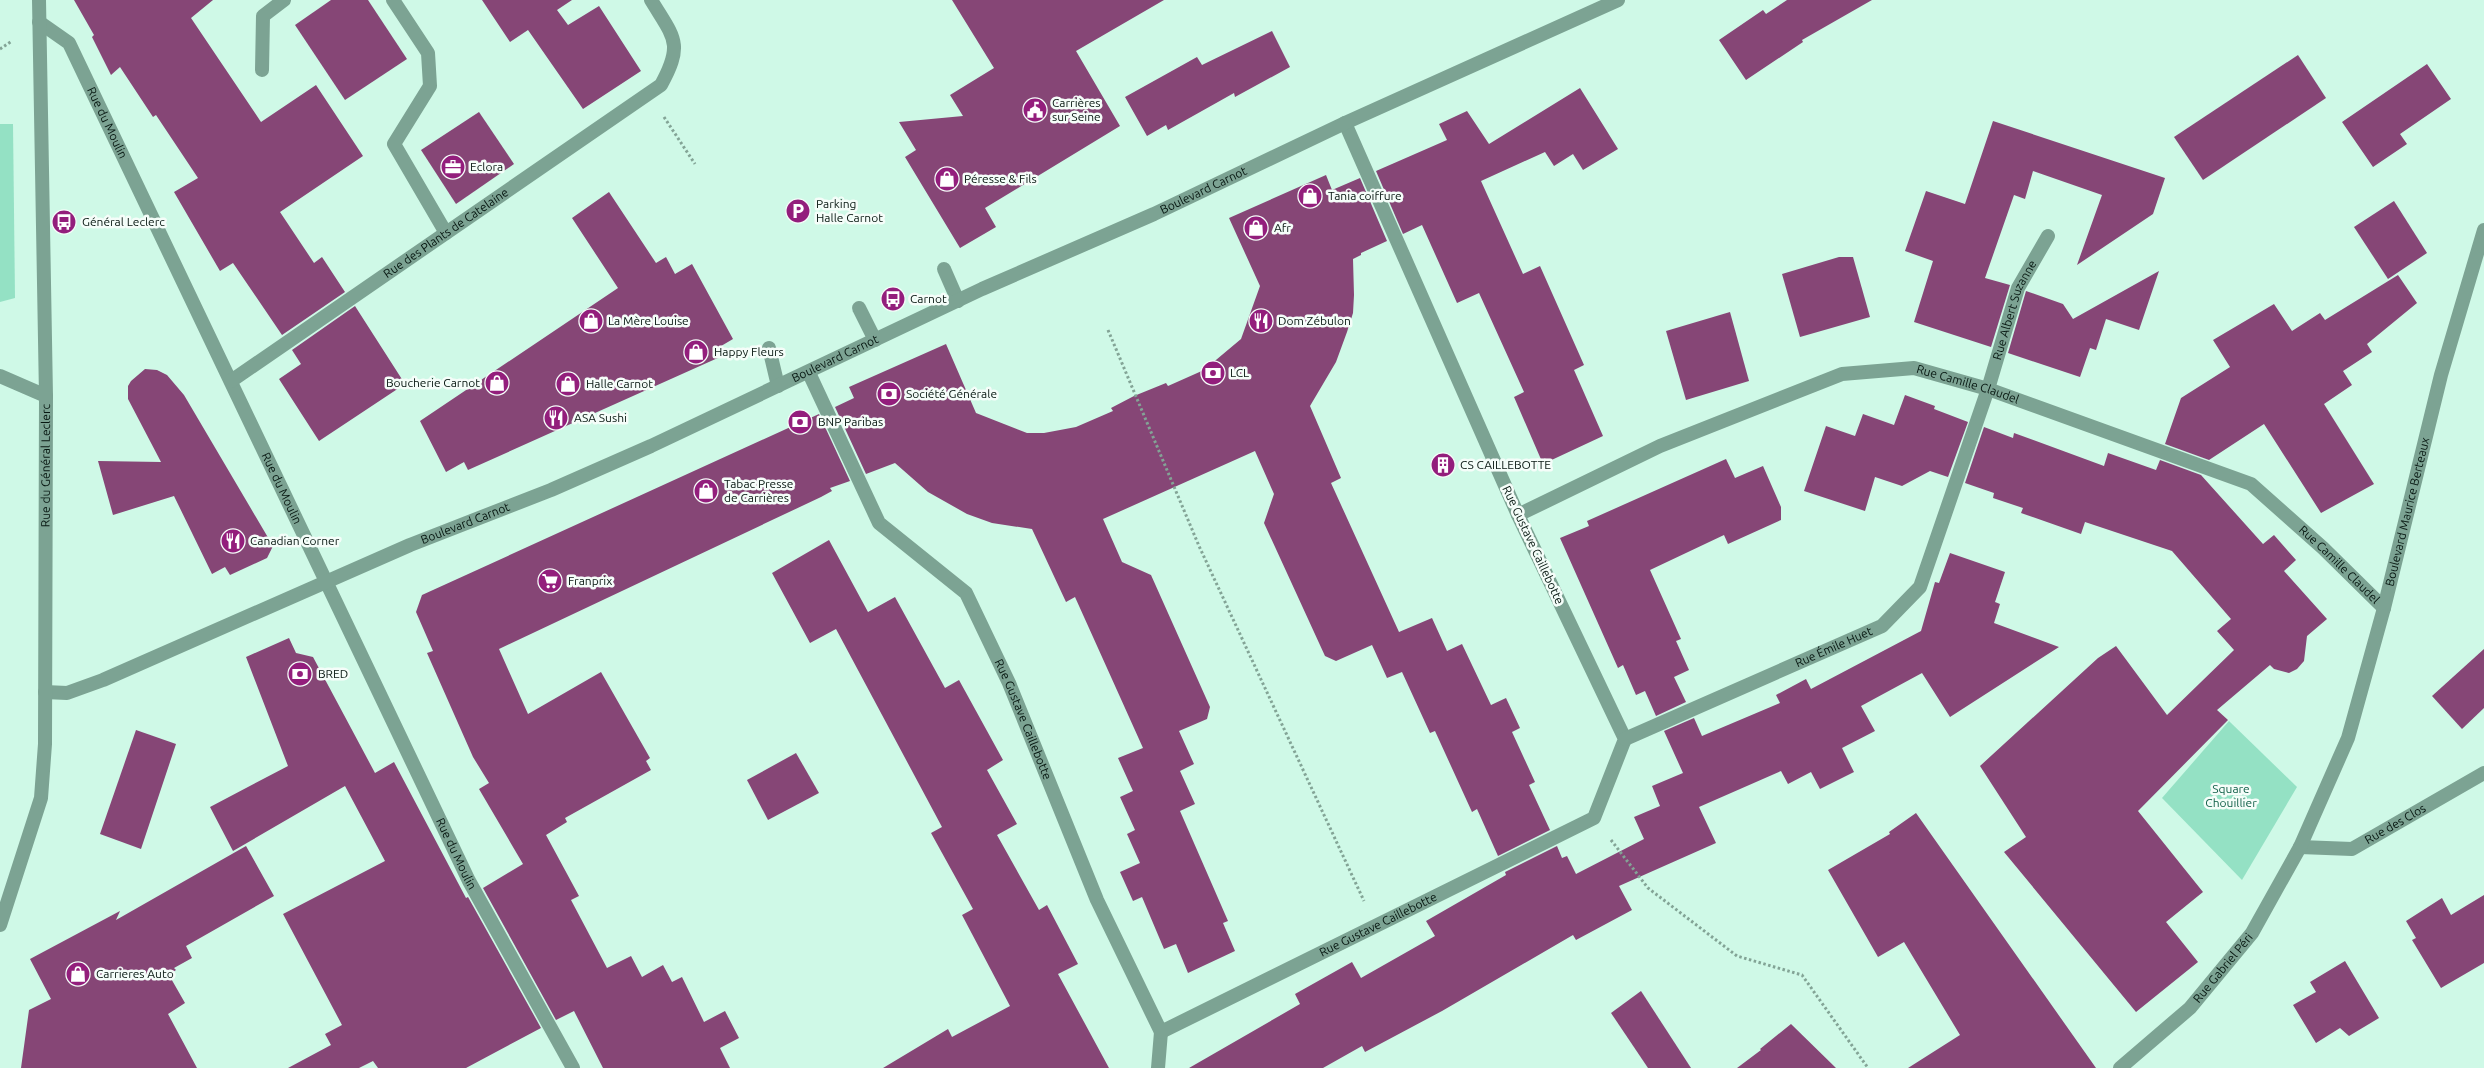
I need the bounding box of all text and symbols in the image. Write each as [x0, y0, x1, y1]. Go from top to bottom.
street label: Rue du Moulin [85, 85, 130, 160]
place label: Carrières sur Seine [1052, 96, 1101, 123]
public building icon: Carrières sur Seine [1022, 97, 1048, 123]
office icon: Eclora [440, 154, 466, 180]
place label: Eclora [470, 160, 503, 173]
street label: Boulevard Carnot [1158, 164, 1249, 216]
shop icon: Péresse & Fils [934, 166, 960, 192]
place label: Péresse & Fils [964, 172, 1037, 185]
shop icon: Tania coiffure [1297, 183, 1323, 209]
street label: Rue des Plants de Catelaine [381, 185, 511, 280]
place label: Tania coiffure [1328, 189, 1402, 202]
place label: Parking Halle Carnot [816, 197, 883, 224]
parking icon: Parking Halle Carnot [785, 198, 811, 224]
bus stop icon: Général Leclerc [51, 209, 77, 235]
place label: Général Leclerc [82, 215, 165, 228]
shop icon: Afr [1243, 215, 1269, 241]
place label: Afr [1274, 221, 1291, 234]
street label: Rue Albert Suzanne [1990, 258, 2039, 361]
bus stop icon: Carnot [880, 286, 906, 312]
place label: Carnot [910, 292, 947, 305]
shop icon: La Mère Louise [578, 308, 604, 334]
restaurant icon: Dom Zébulon [1248, 308, 1274, 334]
place label: La Mère Louise [608, 314, 689, 327]
place label: Dom Zébulon [1278, 314, 1351, 327]
street label: Boulevard Carnot [789, 332, 881, 384]
shop icon: Happy Fleurs [683, 339, 709, 365]
place label: Happy Fleurs [714, 345, 784, 358]
bank icon: LCL [1200, 360, 1226, 386]
street label: Rue Camille Claudel [1915, 362, 2021, 406]
place label: LCL [1230, 366, 1249, 379]
shop icon: Boucherie Carnot [484, 370, 510, 396]
shop icon: Halle Carnot [555, 371, 581, 397]
place label: Boucherie Carnot [386, 376, 480, 389]
place label: Halle Carnot [586, 377, 653, 390]
bank icon: Société Générale [876, 381, 902, 407]
place label: Société Générale [906, 387, 997, 400]
street label: Rue du Général Leclerc [39, 404, 52, 527]
restaurant icon: ASA Sushi [543, 405, 569, 431]
bank icon: BNP Paribas [787, 409, 813, 435]
place label: ASA Sushi [574, 411, 627, 424]
place label: BNP Paribas [818, 415, 883, 428]
street label: Boulevard Maurice Berteaux [2383, 436, 2432, 587]
street label: Rue du Moulin [259, 450, 305, 526]
building icon: CS CAILLEBOTTE [1430, 452, 1456, 478]
place label: CS CAILLEBOTTE [1460, 458, 1551, 471]
place label: Tabac Presse de Carrières [724, 477, 793, 504]
shop icon: Tabac Presse de Carrières [693, 478, 719, 504]
street label: Rue Gustave Caillebotte [1500, 483, 1567, 606]
street label: Boulevard Carnot [419, 500, 512, 546]
street label: Rue Camille Claudel [2297, 523, 2382, 606]
restaurant icon: Canadian Corner [220, 528, 246, 554]
place label: Canadian Corner [250, 534, 340, 547]
supermarket icon: Franprix [537, 568, 563, 594]
place label: Franprix [568, 574, 612, 587]
street label: Rue Émile Huet [1793, 624, 1874, 669]
street label: Rue Gustave Caillebotte [993, 657, 1054, 781]
bank icon: BRED [287, 661, 313, 687]
place label: BRED [318, 667, 348, 680]
park label: Square Chouillier [2205, 782, 2257, 809]
street label: Rue des Clos [2362, 801, 2428, 846]
street label: Rue du Moulin [434, 816, 479, 891]
street label: Rue Gustave Caillebotte [1317, 890, 1439, 959]
street label: Rue Gabriel Péri [2190, 930, 2255, 1005]
shop icon: Carrieres Auto [65, 961, 91, 987]
place label: Carrieres Auto [96, 967, 174, 980]

